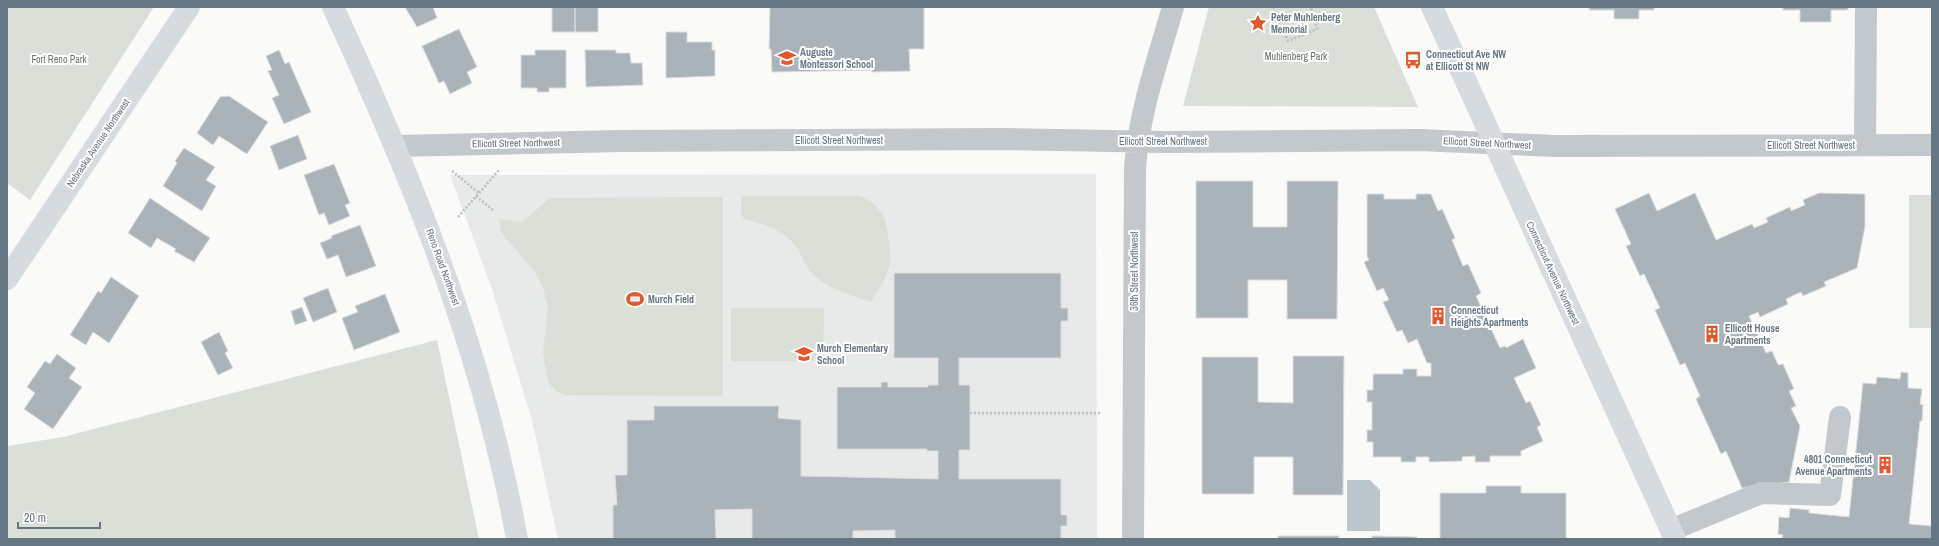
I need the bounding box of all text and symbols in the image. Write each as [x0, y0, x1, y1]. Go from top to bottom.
place label: Peter Muhlenberg Memorial [1271, 11, 1340, 36]
place icon: Peter Muhlenberg Memorial [1248, 13, 1268, 33]
place label: Auguste Montessori School [800, 46, 873, 71]
school or university icon: Auguste Montessori School [777, 48, 797, 68]
place label: Connecticut Ave NW at Ellicott St NW [1426, 48, 1506, 73]
park label: Muhlenberg Park [1265, 50, 1328, 63]
bus stop icon: Connecticut Ave NW at Ellicott St NW [1403, 50, 1423, 70]
park label: Fort Reno Park [31, 53, 87, 66]
street label: Nebraska Avenue Northwest [64, 96, 133, 190]
street label: Ellicott Street Northwest [795, 134, 884, 147]
street label: Ellicott Street Northwest [1443, 134, 1532, 152]
street label: Ellicott Street Northwest [1119, 135, 1208, 148]
street label: Ellicott Street Northwest [472, 136, 561, 150]
street label: Ellicott Street Northwest [1767, 139, 1856, 152]
street label: Connecticut Avenue Northwest [1523, 219, 1583, 327]
street label: Reno Road Northwest [423, 227, 463, 308]
street label: 36th Street Northwest [1128, 231, 1141, 311]
sports icon: Murch Field [625, 289, 645, 309]
place label: Murch Field [648, 293, 694, 306]
place label: Connecticut Heights Apartments [1451, 304, 1529, 329]
building icon: Connecticut Heights Apartments [1428, 306, 1448, 326]
place label: Ellicott House Apartments [1725, 322, 1780, 347]
building icon: Ellicott House Apartments [1702, 324, 1722, 344]
place label: Murch Elementary School [817, 342, 889, 367]
school or university icon: Murch Elementary School [794, 344, 814, 364]
place label: 4801 Connecticut Avenue Apartments [1795, 453, 1872, 478]
building icon: 4801 Connecticut Avenue Apartments [1875, 455, 1895, 475]
scale bar [18, 504, 100, 530]
text: 20 m [24, 510, 46, 526]

